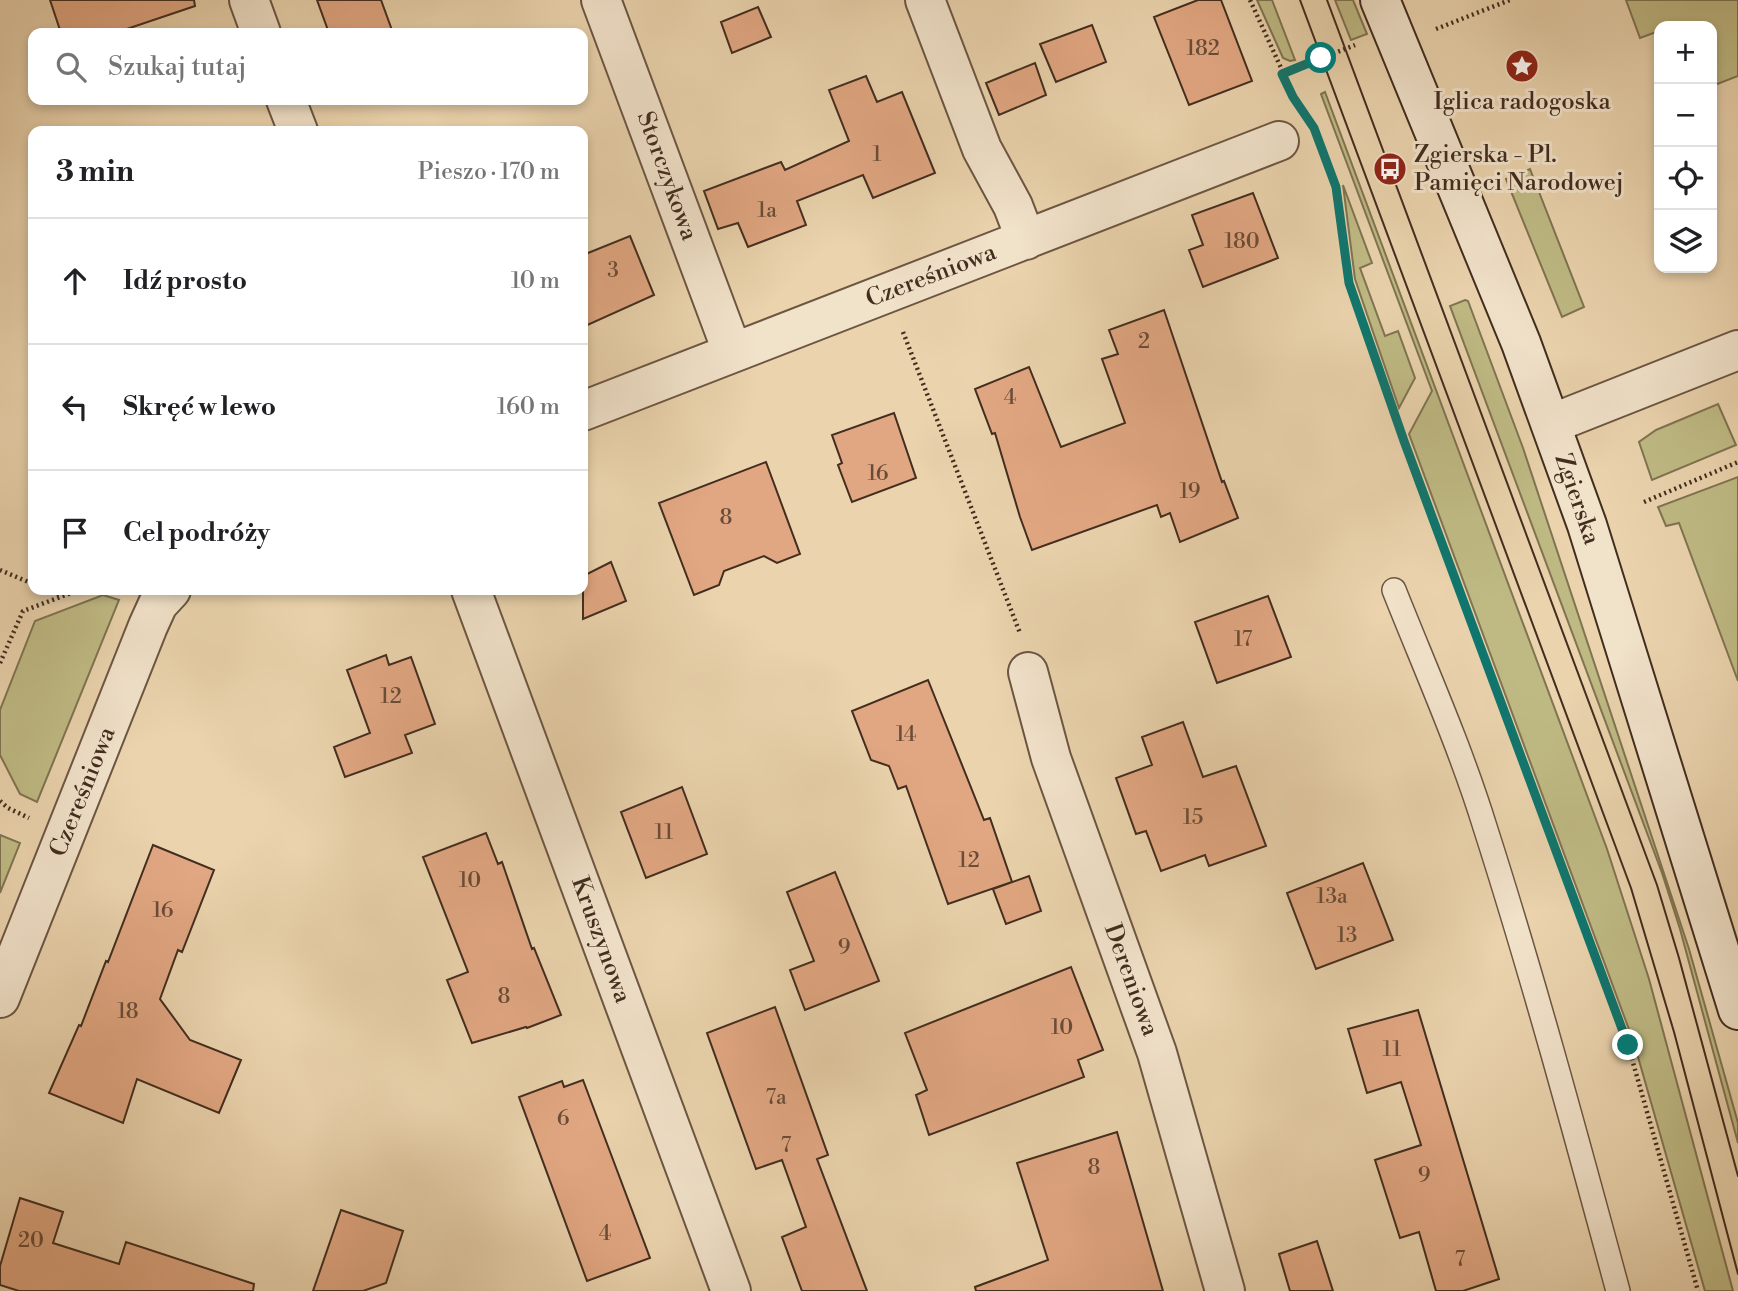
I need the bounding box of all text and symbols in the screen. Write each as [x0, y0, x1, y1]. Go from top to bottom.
map controls [1654, 21, 1717, 273]
button: + [1654, 21, 1717, 84]
search box [28, 28, 588, 105]
house number: 182 [1186, 36, 1220, 62]
route start [1305, 42, 1336, 73]
place icon: Iglica radogoska [1503, 47, 1541, 85]
icon: search [52, 48, 90, 86]
text: Szukaj tutaj [108, 51, 247, 83]
button: − [1654, 84, 1717, 147]
place label: Iglica radogoska [1433, 87, 1611, 117]
street label: Storczykowa [630, 107, 704, 245]
place label: Zgierska - Pl. Pamięci Narodowej [1414, 140, 1624, 198]
house number: 1 [872, 142, 882, 168]
button: locate [1654, 147, 1717, 210]
bus stop icon: Zgierska - Pl. Pamięci Narodowej [1371, 150, 1409, 188]
text: 3 min [56, 153, 134, 191]
text: Pieszo · 170 m [418, 158, 560, 186]
house number: 1a [757, 198, 777, 224]
button: layers [1654, 210, 1717, 273]
house number: 180 [1224, 229, 1260, 255]
street label: Czereśniowa [862, 237, 1001, 315]
house number: 3 [607, 258, 619, 284]
icon: ahead [56, 262, 94, 300]
text: Idź prosto [123, 265, 247, 297]
text: 10 m [511, 267, 560, 295]
house number: 2 [1138, 329, 1150, 355]
house number: 4 [1004, 385, 1016, 411]
icon: left [56, 388, 94, 426]
text: Skręć w lewo [123, 391, 276, 423]
text: 160 m [497, 393, 560, 421]
street label: Zgierska [1547, 449, 1607, 549]
house number: 16 [867, 461, 889, 487]
house number: 19 [1179, 479, 1201, 505]
house number: 8 [720, 505, 732, 531]
icon: arrive [56, 514, 94, 552]
text: Cel podróży [123, 517, 270, 549]
house number: 17 [1234, 627, 1253, 653]
house number: 12 [380, 684, 402, 710]
street label: Czereśniowa [43, 722, 123, 861]
house number: 14 [896, 722, 916, 748]
house number: 15 [1183, 805, 1203, 831]
house number: 11 [655, 820, 673, 846]
house number: 12 [958, 848, 980, 874]
house number: 10 [459, 868, 481, 894]
street label: Kruszynowa [564, 873, 638, 1008]
house number: 13a [1316, 884, 1348, 910]
house number: 16 [152, 898, 174, 924]
street label: Dereniowa [1097, 920, 1165, 1041]
house number: 13 [1337, 923, 1357, 949]
house number: 9 [838, 935, 850, 961]
house number: 8 [498, 984, 510, 1010]
house number: 18 [117, 999, 139, 1025]
house number: 10 [1051, 1015, 1073, 1041]
route end [1612, 1029, 1643, 1060]
house number: 11 [1383, 1037, 1401, 1063]
house number: 7a [765, 1085, 787, 1111]
house number: 6 [557, 1106, 570, 1132]
house number: 7 [781, 1133, 792, 1159]
house number: 8 [1088, 1155, 1100, 1181]
house number: 9 [1418, 1163, 1430, 1189]
house number: 4 [599, 1221, 611, 1247]
house number: 20 [18, 1228, 44, 1254]
house number: 7 [1455, 1247, 1466, 1273]

